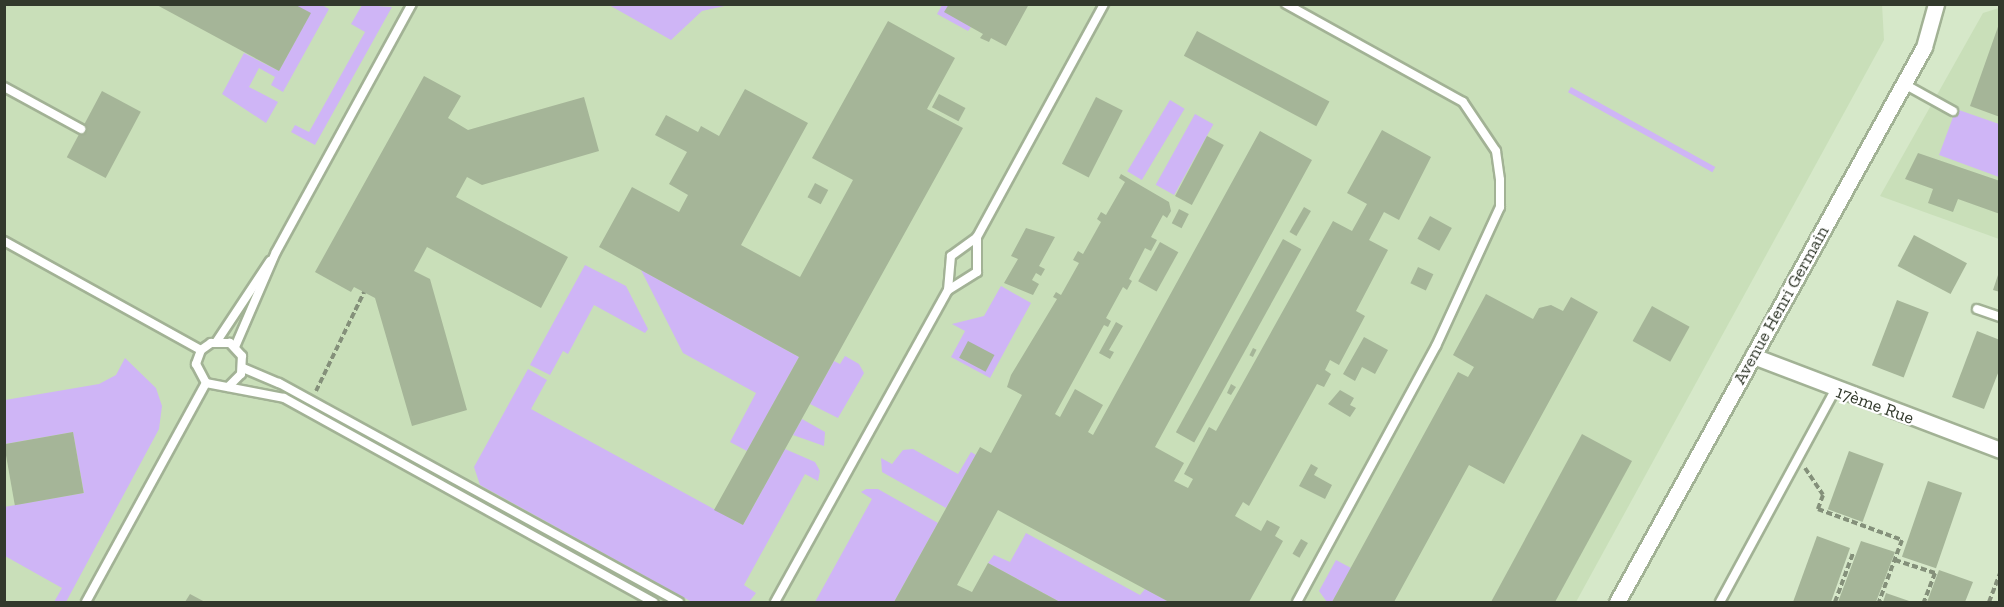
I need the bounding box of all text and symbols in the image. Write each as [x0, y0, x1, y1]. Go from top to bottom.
street label: Avenue Henri Germain [1728, 222, 1834, 388]
street label: 17ème Rue [1833, 381, 1917, 429]

